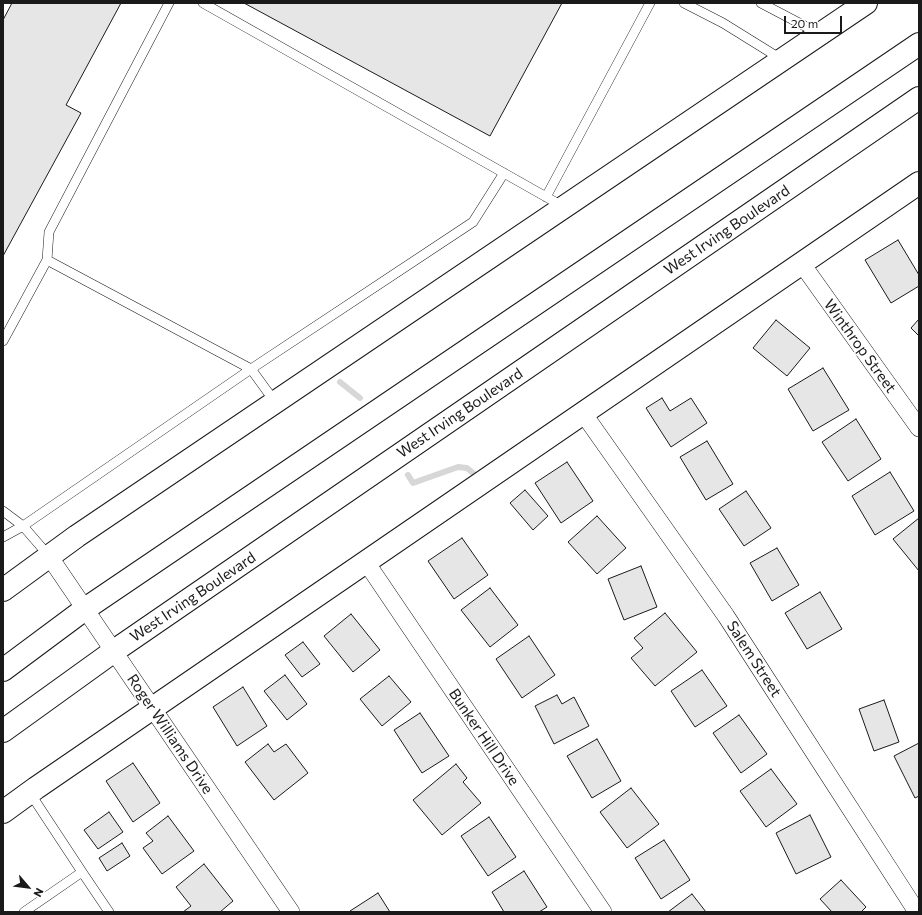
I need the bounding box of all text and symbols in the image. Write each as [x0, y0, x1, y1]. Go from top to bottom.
scale bar [786, 8, 844, 34]
text: 20 m [791, 16, 818, 30]
street label: West Irving Boulevard [661, 181, 793, 279]
street label: Winthrop Street [820, 296, 900, 396]
street label: West Irving Boulevard [394, 364, 526, 462]
street label: West Irving Boulevard [127, 548, 259, 646]
street label: Salem Street [723, 618, 785, 700]
street label: Roger Williams Drive [123, 671, 217, 797]
street label: Bunker Hill Drive [445, 685, 523, 789]
north arrow [8, 867, 48, 907]
text: N [31, 886, 47, 900]

